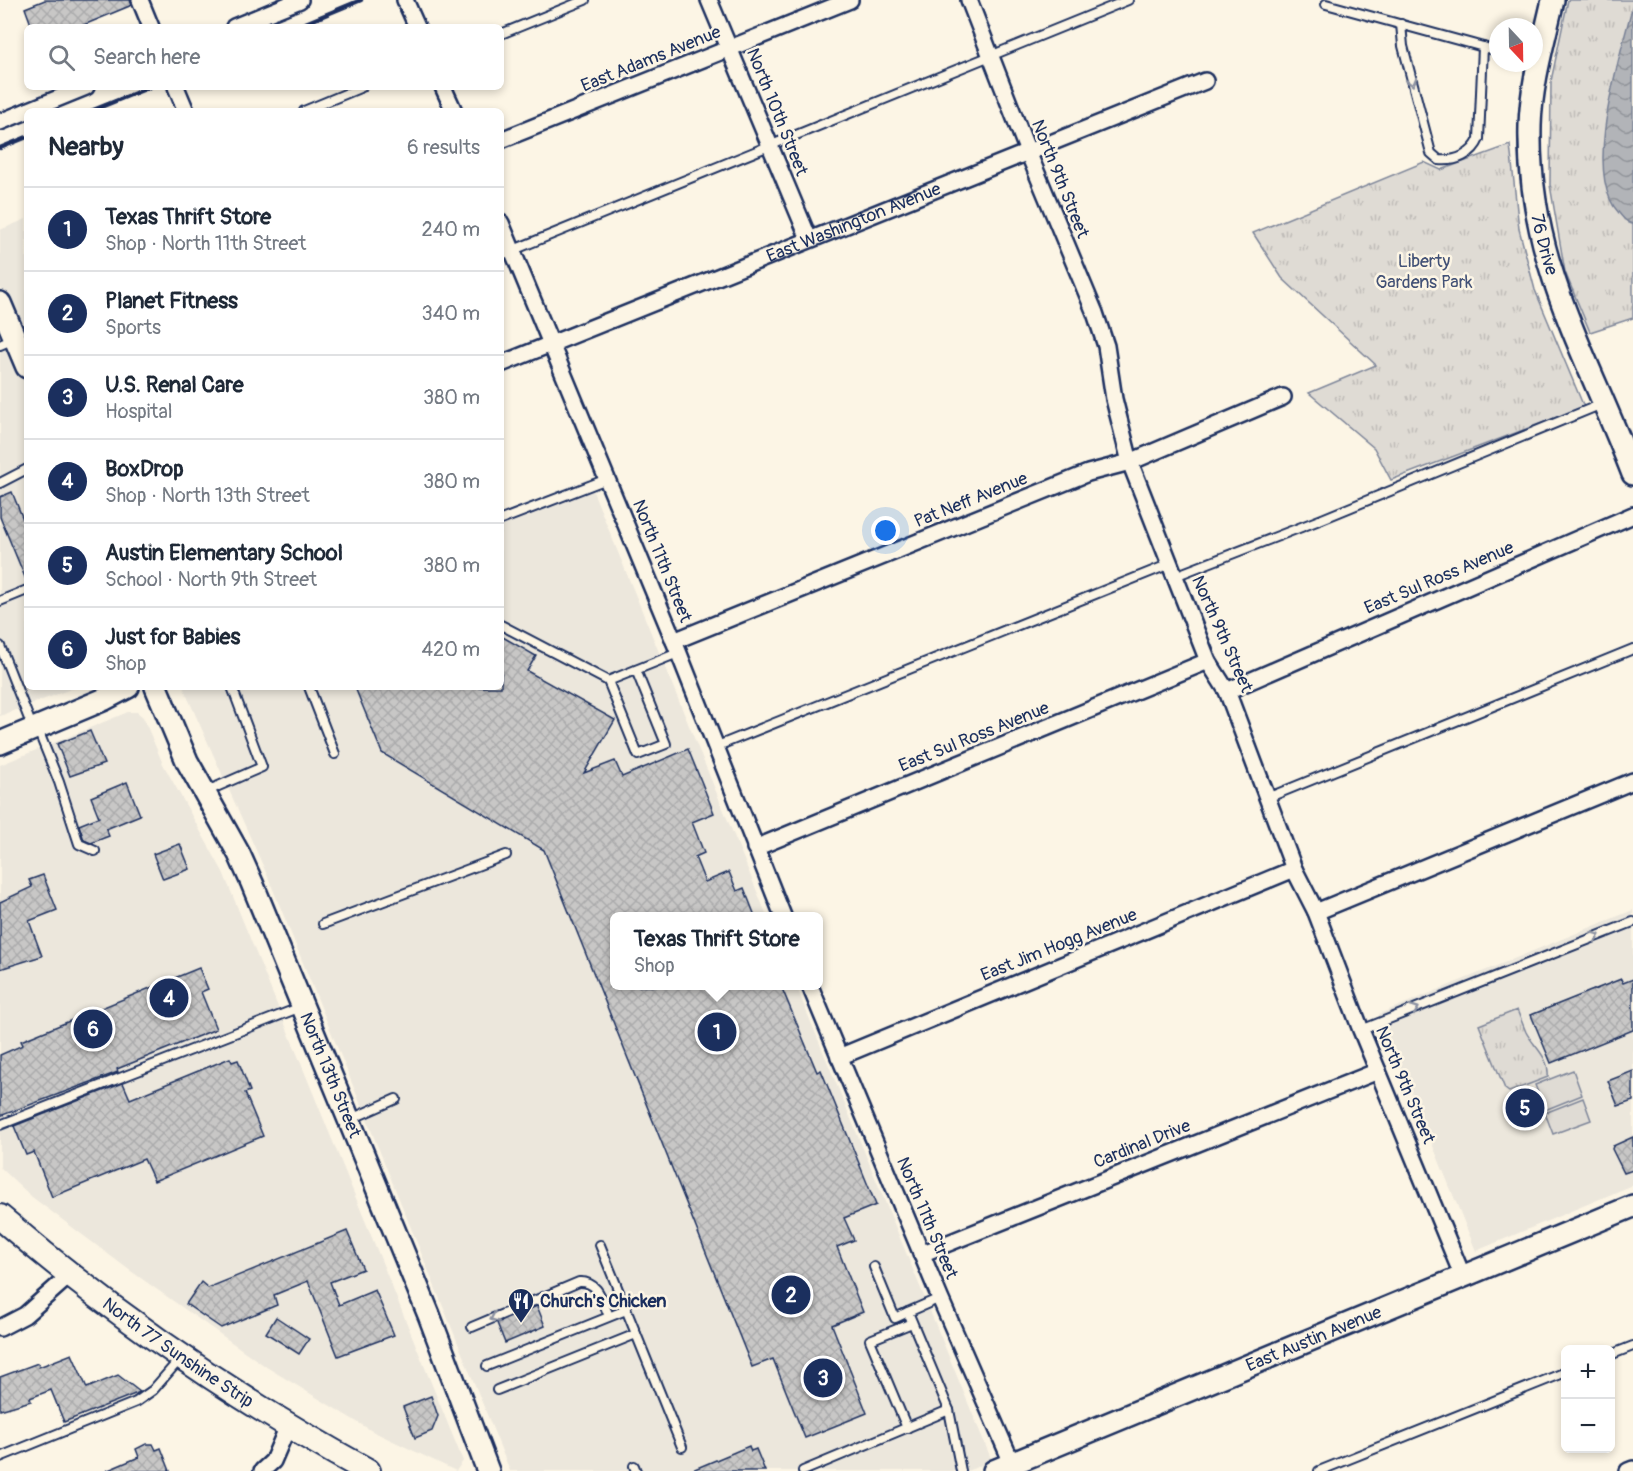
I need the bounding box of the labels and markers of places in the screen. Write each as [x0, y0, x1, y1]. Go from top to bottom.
pin: 4 [150, 976, 188, 1020]
pin: 6 [74, 1006, 112, 1052]
pin: 1 [698, 1010, 736, 1054]
pin: 5 [1506, 1086, 1544, 1130]
pin: 2 [772, 1272, 810, 1318]
restaurant icon: Church's Chicken [506, 1286, 536, 1324]
place label: Church's Chicken [540, 1290, 666, 1313]
pin: 3 [804, 1356, 842, 1400]

